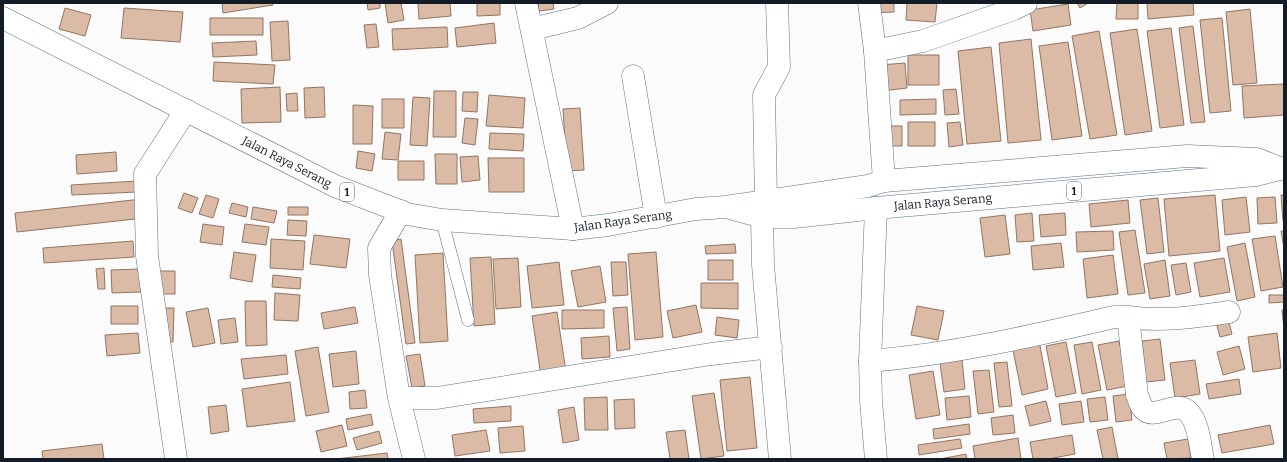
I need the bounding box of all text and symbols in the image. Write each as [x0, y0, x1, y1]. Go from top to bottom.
street label: Jalan Raya Serang [239, 133, 334, 191]
road number: 1 [1067, 182, 1081, 200]
road number: 1 [340, 183, 354, 201]
street label: Jalan Raya Serang [892, 191, 993, 213]
street label: Jalan Raya Serang [572, 207, 673, 235]

